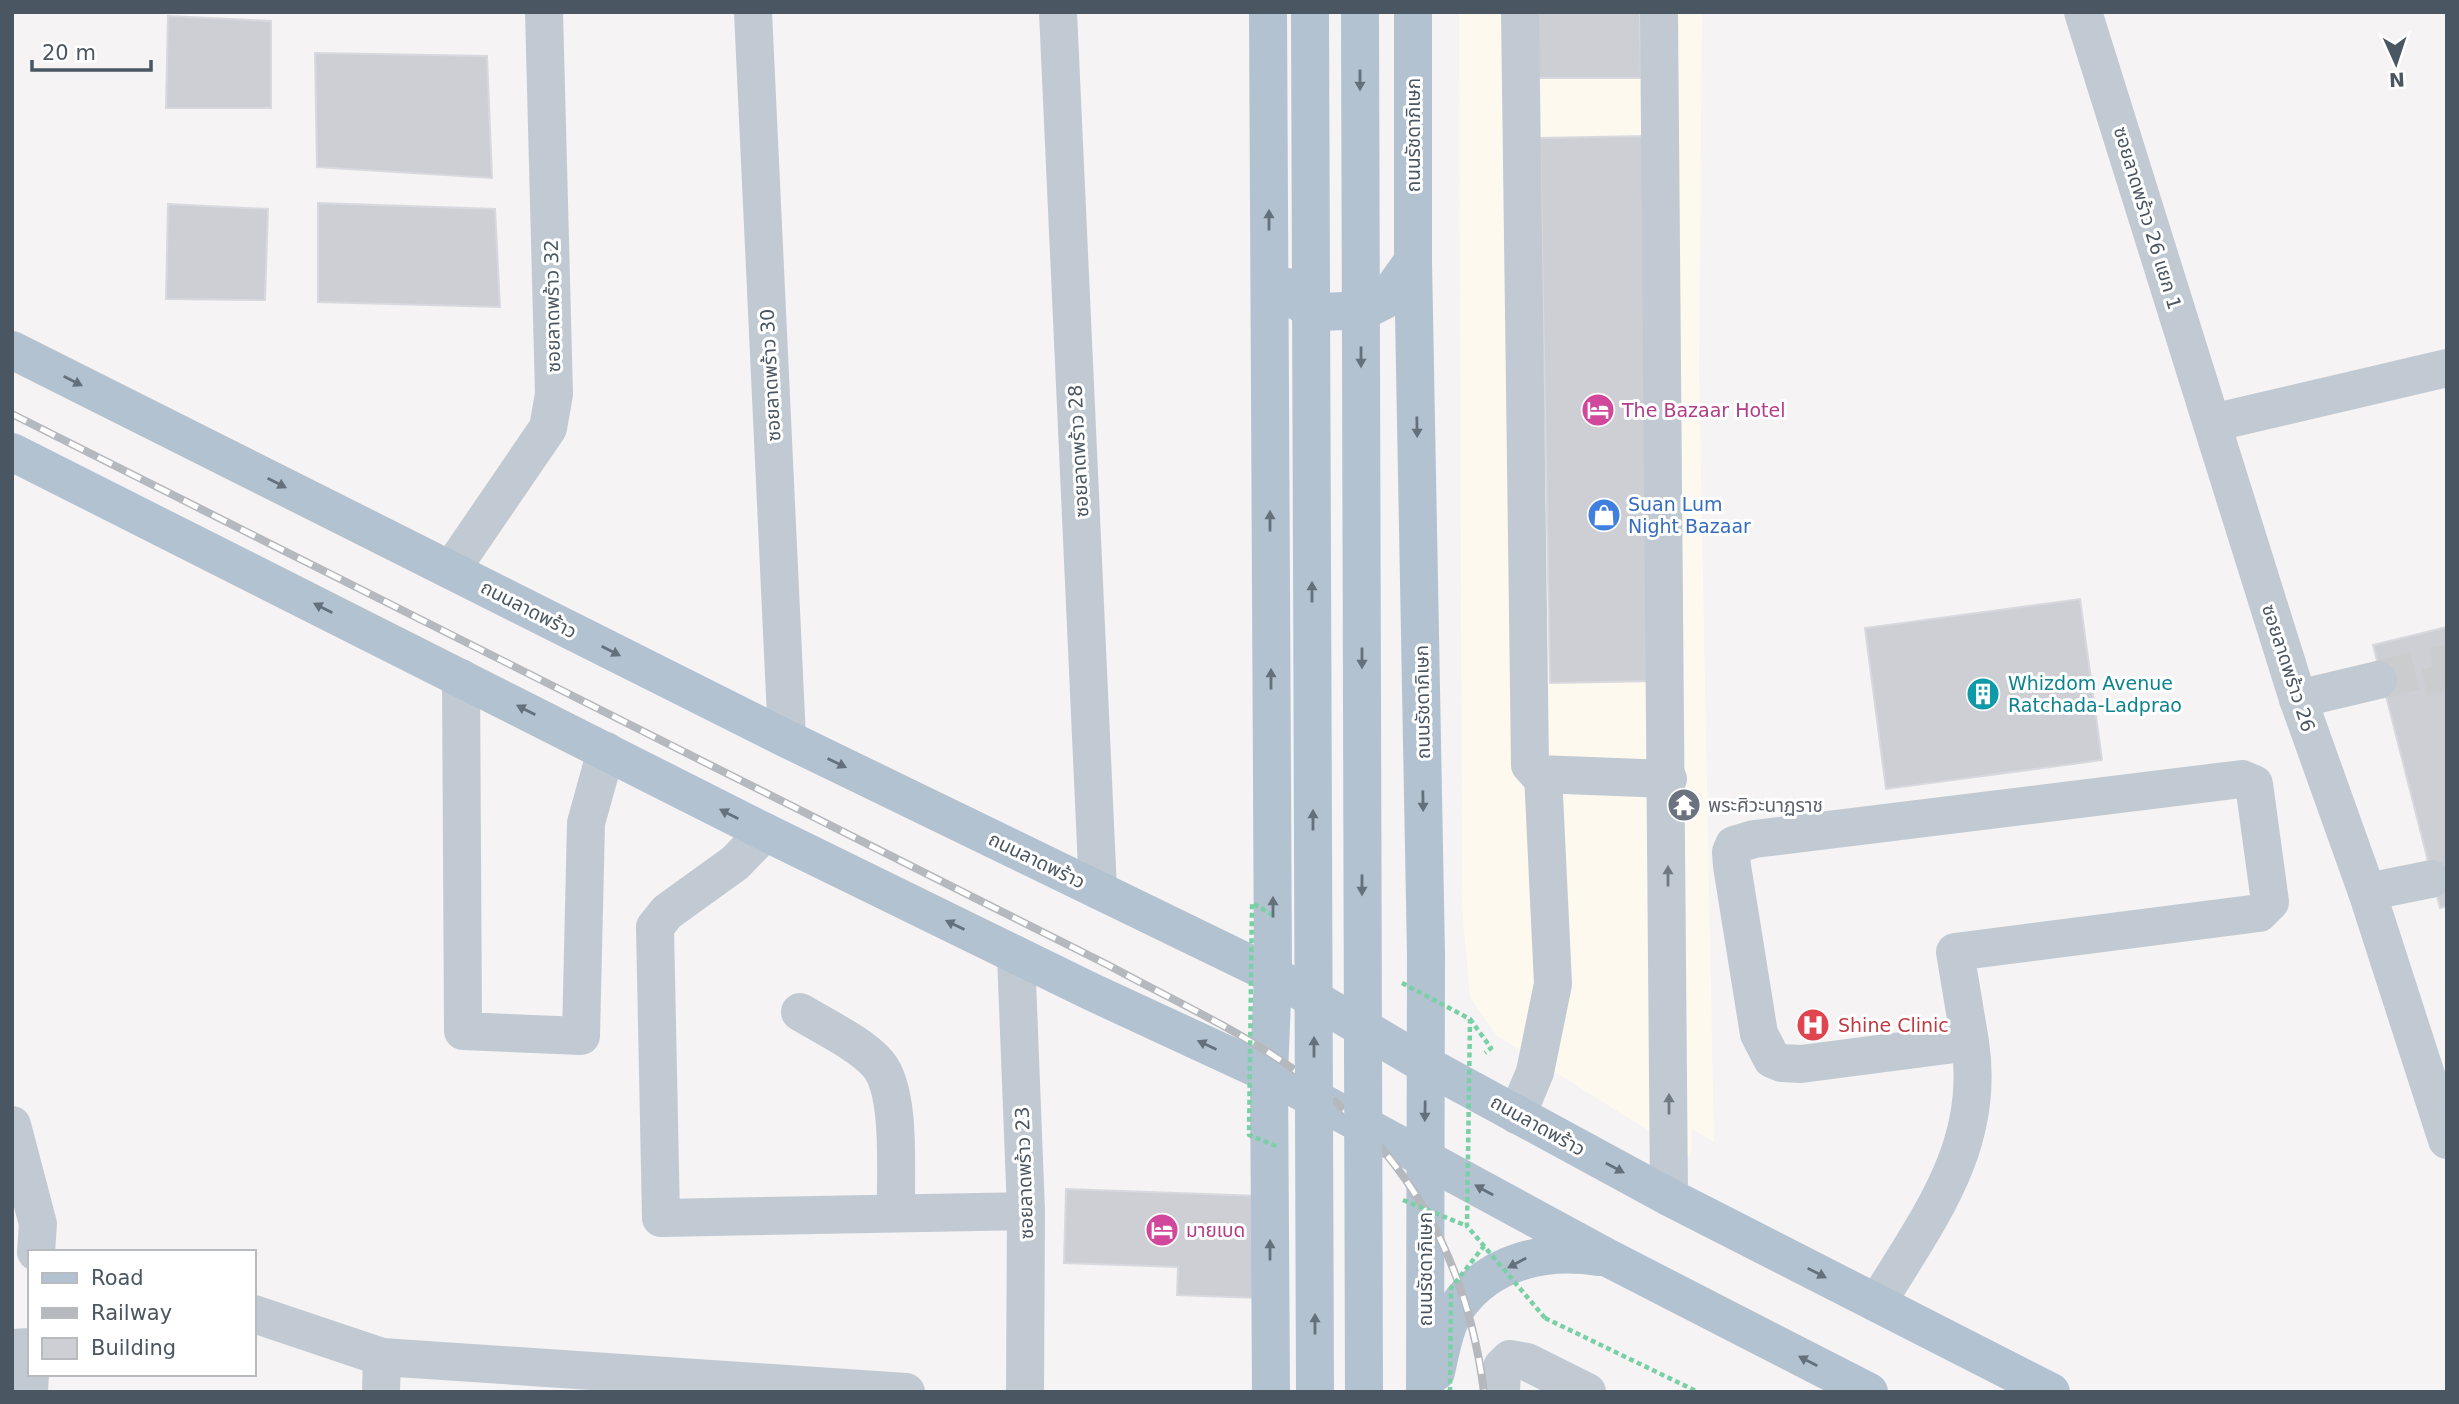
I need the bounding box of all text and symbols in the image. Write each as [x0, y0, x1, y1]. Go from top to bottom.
scale bar [32, 28, 150, 72]
north arrow [2361, 28, 2431, 98]
text: 20 m [42, 41, 96, 65]
text: N [2388, 69, 2405, 91]
one-way arrow [1354, 70, 1366, 92]
street label: ถนนรัชดาภิเษก [1402, 78, 1424, 192]
street label: ซอยลาดพร้าว 26 แยก 1 [2110, 124, 2186, 312]
one-way arrow [1263, 209, 1275, 231]
street label: ซอยลาดพร้าว 32 [540, 239, 564, 373]
street label: ซอยลาดพร้าว 30 [756, 308, 784, 442]
one-way arrow [1355, 346, 1367, 368]
one-way arrow [63, 375, 83, 386]
street label: ซอยลาดพร้าว 28 [1064, 384, 1092, 518]
hotel icon: The Bazaar Hotel [1579, 391, 1617, 429]
place label: The Bazaar Hotel [1621, 399, 1786, 421]
one-way arrow [1411, 416, 1422, 438]
one-way arrow [267, 477, 287, 488]
place label: Suan Lum Night Bazaar [1628, 493, 1751, 537]
shop icon: Suan Lum Night Bazaar [1585, 496, 1623, 534]
one-way arrow [1264, 510, 1276, 532]
street label: ถนนลาดพร้าว [477, 575, 581, 643]
one-way arrow [1306, 581, 1318, 603]
street label: ซอยลาดพร้าว 26 [2258, 601, 2320, 735]
one-way arrow [313, 602, 333, 613]
one-way arrow [601, 645, 621, 656]
street label: ถนนรัชดาภิเษก [1410, 645, 1434, 759]
one-way arrow [1356, 647, 1368, 669]
one-way arrow [1265, 668, 1277, 690]
place label: Whizdom Avenue Ratchada-Ladprao [2008, 672, 2182, 716]
building icon: Whizdom Avenue Ratchada-Ladprao [1964, 675, 2002, 713]
one-way arrow [516, 705, 536, 716]
one-way arrow [827, 757, 847, 769]
temple icon: พระศิวะนาฏราช [1665, 786, 1703, 824]
one-way arrow [1418, 791, 1429, 813]
place label: พระศิวะนาฏราช [1708, 794, 1823, 816]
one-way arrow [719, 808, 739, 819]
one-way arrow [1307, 808, 1319, 830]
street label: ถนนลาดพร้าว [985, 827, 1089, 893]
one-way arrow [1662, 865, 1674, 887]
one-way arrow [1356, 875, 1368, 897]
one-way arrow [1267, 896, 1279, 918]
one-way arrow [945, 919, 965, 931]
hospital icon: Shine Clinic [1794, 1006, 1832, 1044]
place label: Shine Clinic [1838, 1014, 1949, 1036]
one-way arrow [1308, 1036, 1320, 1058]
one-way arrow [1197, 1039, 1217, 1051]
street label: ถนนลาดพร้าว [1487, 1090, 1589, 1160]
one-way arrow [1663, 1093, 1675, 1115]
one-way arrow [1420, 1100, 1431, 1122]
street label: ซอยลาดพร้าว 23 [1011, 1106, 1037, 1240]
one-way arrow [1605, 1162, 1625, 1173]
one-way arrow [1473, 1184, 1493, 1196]
hotel icon: มายเบด [1143, 1211, 1181, 1249]
street label: ถนนรัชดาภิเษก [1414, 1212, 1436, 1326]
place label: มายเบด [1186, 1219, 1245, 1241]
one-way arrow [1264, 1239, 1276, 1261]
legend [28, 1250, 256, 1376]
one-way arrow [1507, 1257, 1527, 1269]
text: Road [91, 1266, 144, 1290]
one-way arrow [1807, 1267, 1827, 1278]
text: Railway [91, 1301, 172, 1325]
one-way arrow [1309, 1312, 1321, 1334]
text: Building [91, 1336, 176, 1360]
one-way arrow [1798, 1355, 1818, 1366]

